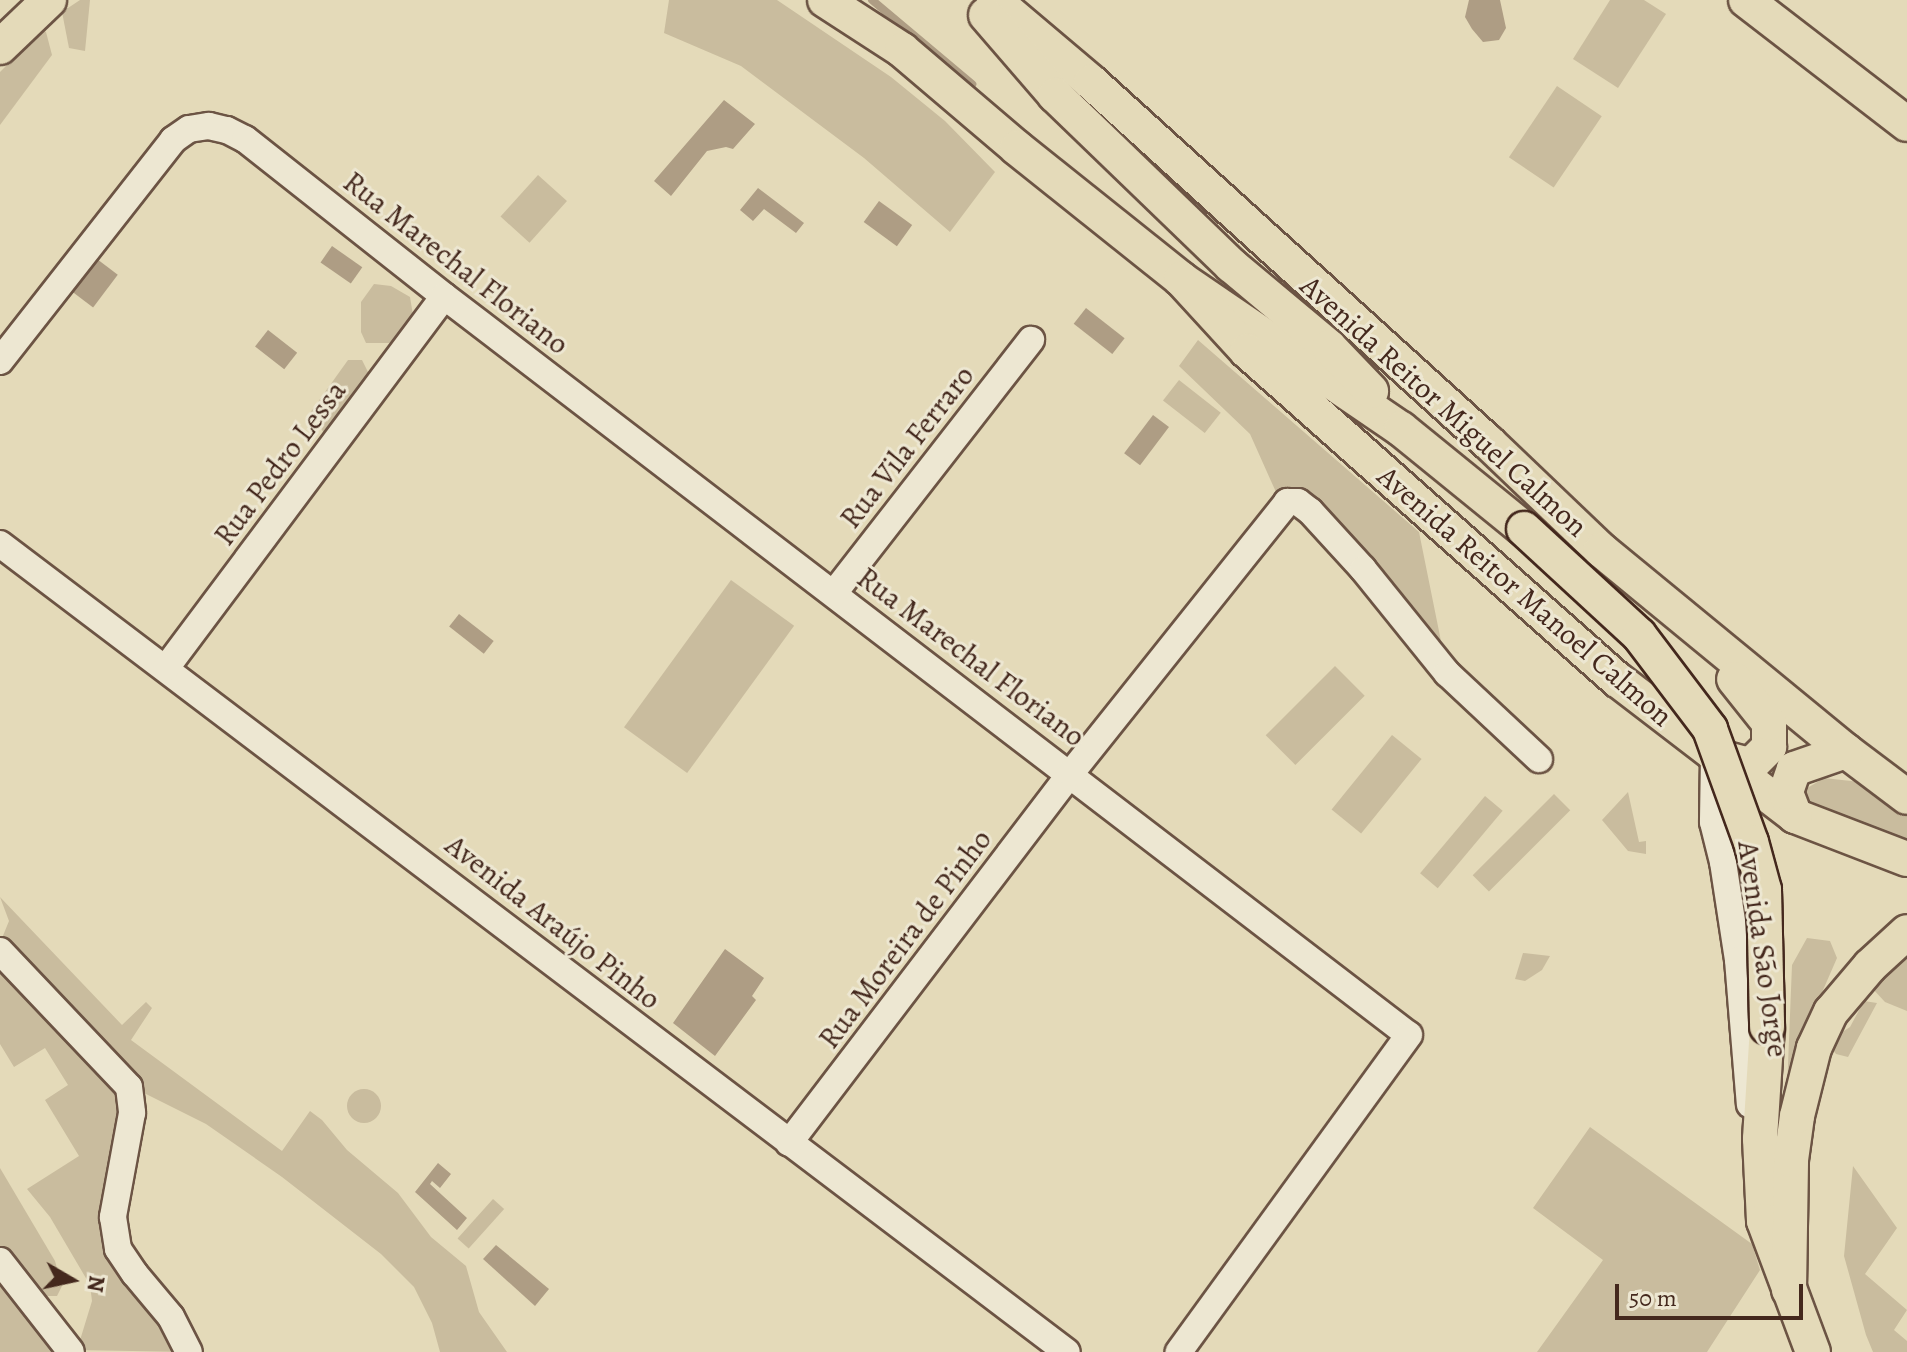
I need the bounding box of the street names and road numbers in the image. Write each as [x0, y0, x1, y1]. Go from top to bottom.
street label: Rua Marechal Floriano [336, 164, 576, 362]
street label: Avenida Reitor Miguel Calmon [1293, 268, 1595, 544]
street label: Rua Vila Ferraro [832, 358, 982, 536]
street label: Rua Pedro Lessa [206, 373, 354, 553]
street label: Avenida Reitor Manoel Calmon [1370, 458, 1680, 734]
street label: Rua Marechal Floriano [850, 560, 1092, 754]
street label: Rua Moreira de Pinho [811, 822, 999, 1056]
street label: Avenida Araújo Pinho [438, 827, 668, 1017]
street label: Avenida São Jorge [1730, 839, 1796, 1059]

